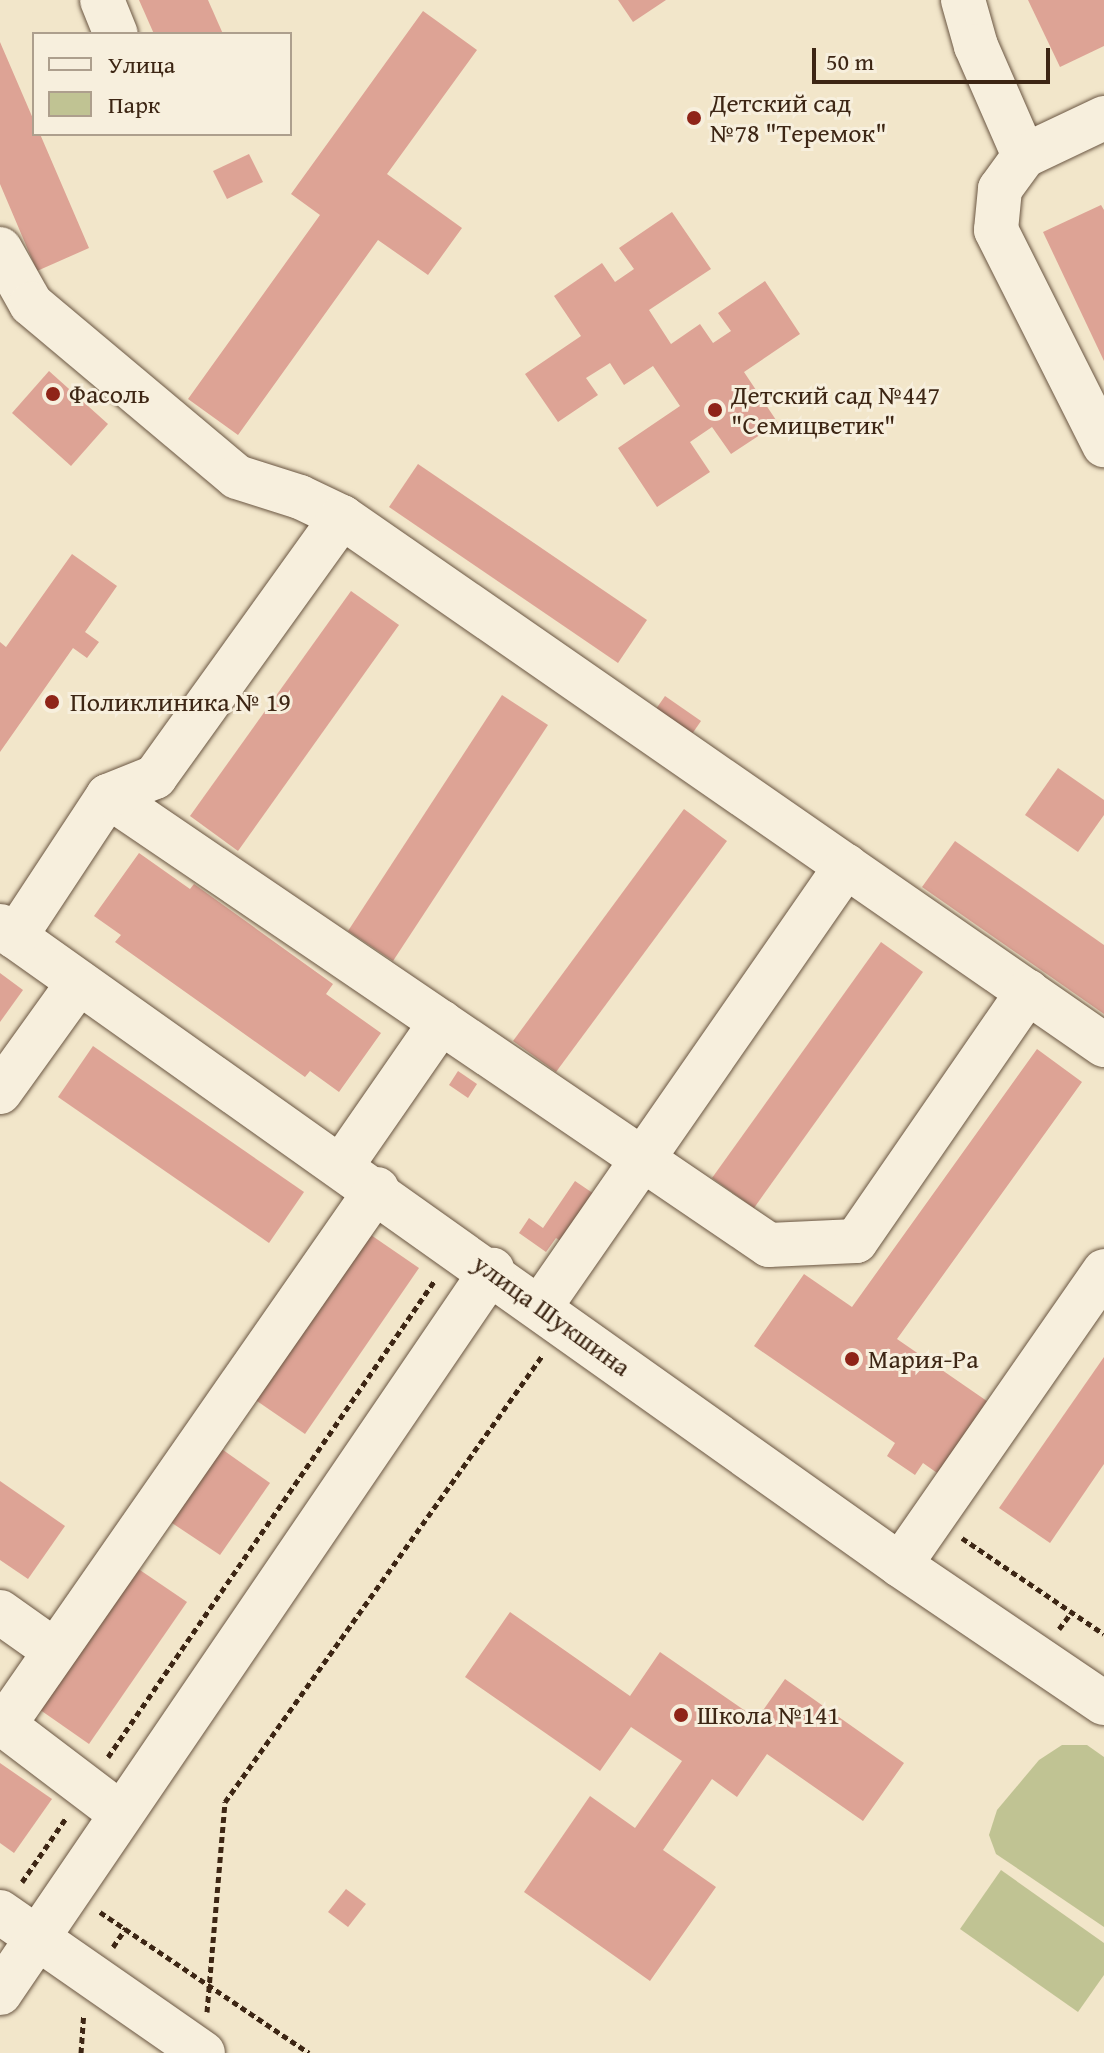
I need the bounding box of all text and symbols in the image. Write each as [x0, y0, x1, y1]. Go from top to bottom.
legend [32, 32, 292, 136]
scale bar [816, 32, 1054, 82]
text: 50 m [826, 44, 874, 79]
text: Улица [108, 47, 175, 82]
text: Парк [108, 87, 160, 122]
place label: Детский сад №78 "Теремок" [710, 87, 887, 148]
marker: Детский сад №78 "Теремок" [685, 109, 703, 127]
place label: Фасоль [69, 378, 150, 410]
place label: Детский сад №447 "Семицветик" [731, 379, 940, 440]
marker: Фасоль [44, 385, 62, 403]
marker: Детский сад №447 "Семицветик" [706, 401, 724, 419]
place label: Поликлиника № 19 [70, 686, 291, 718]
marker: Поликлиника № 19 [41, 691, 63, 713]
street label: улица Шукшина [467, 1247, 637, 1383]
place label: Мария-Ра [868, 1343, 979, 1375]
marker: Мария-Ра [843, 1350, 861, 1368]
place label: Школа №141 [697, 1699, 840, 1731]
marker: Школа №141 [672, 1706, 690, 1724]

